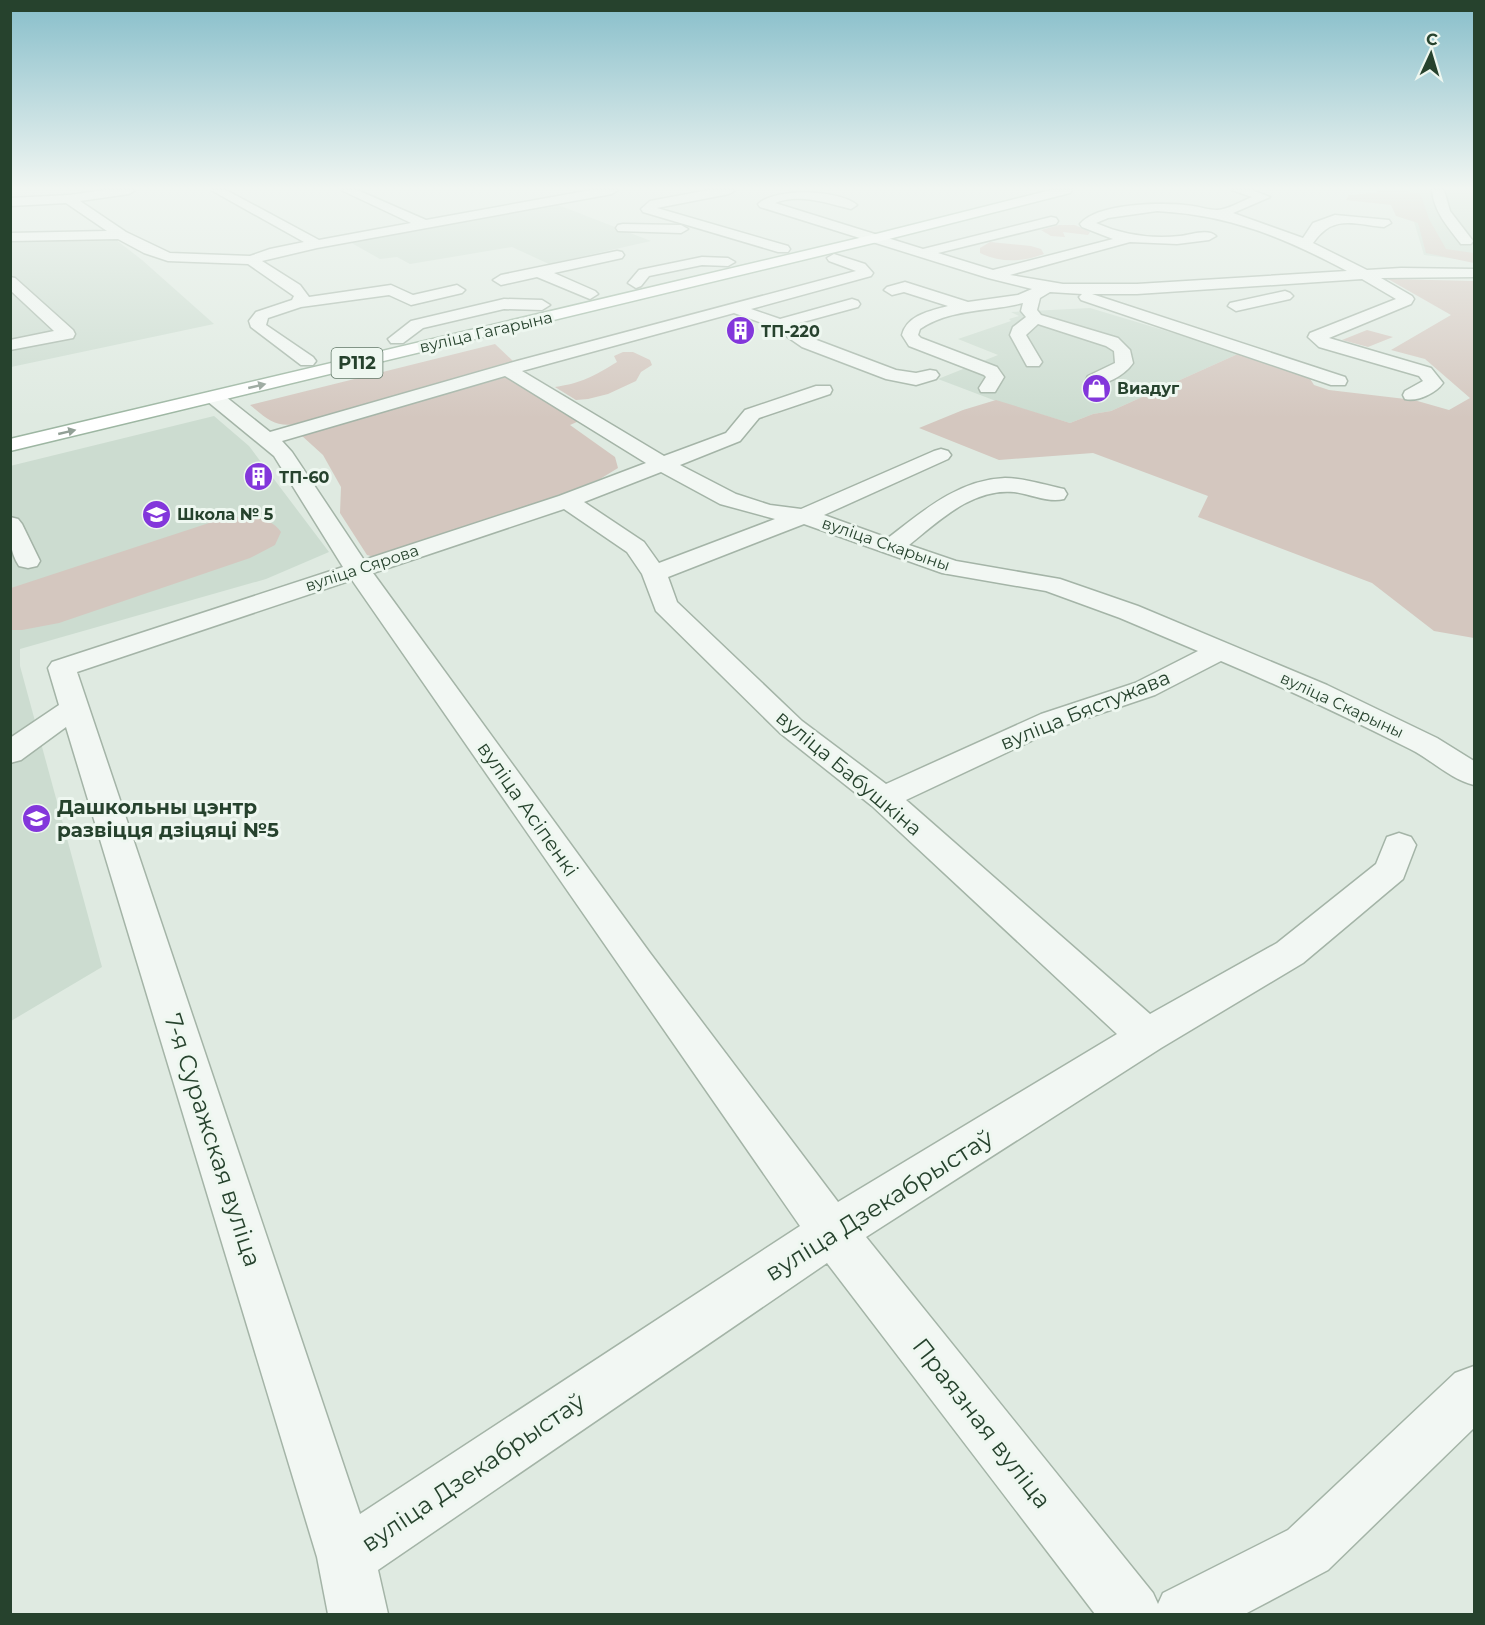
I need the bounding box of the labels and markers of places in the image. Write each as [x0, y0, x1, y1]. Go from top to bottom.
building icon: ТП-220 [724, 315, 756, 347]
place label: ТП-220 [761, 322, 820, 341]
shop icon: Виадуг [1080, 372, 1112, 404]
place label: Виадуг [1117, 379, 1180, 398]
building icon: ТП-60 [242, 461, 274, 493]
place label: ТП-60 [279, 468, 330, 487]
school or university icon: Школа № 5 [140, 498, 172, 530]
place label: Школа № 5 [177, 505, 274, 524]
place label: Дашкольны цэнтр развіцця дзіцяці №5 [57, 795, 279, 842]
school or university icon: Дашкольны цэнтр развіцця дзіцяці №5 [20, 802, 52, 834]

